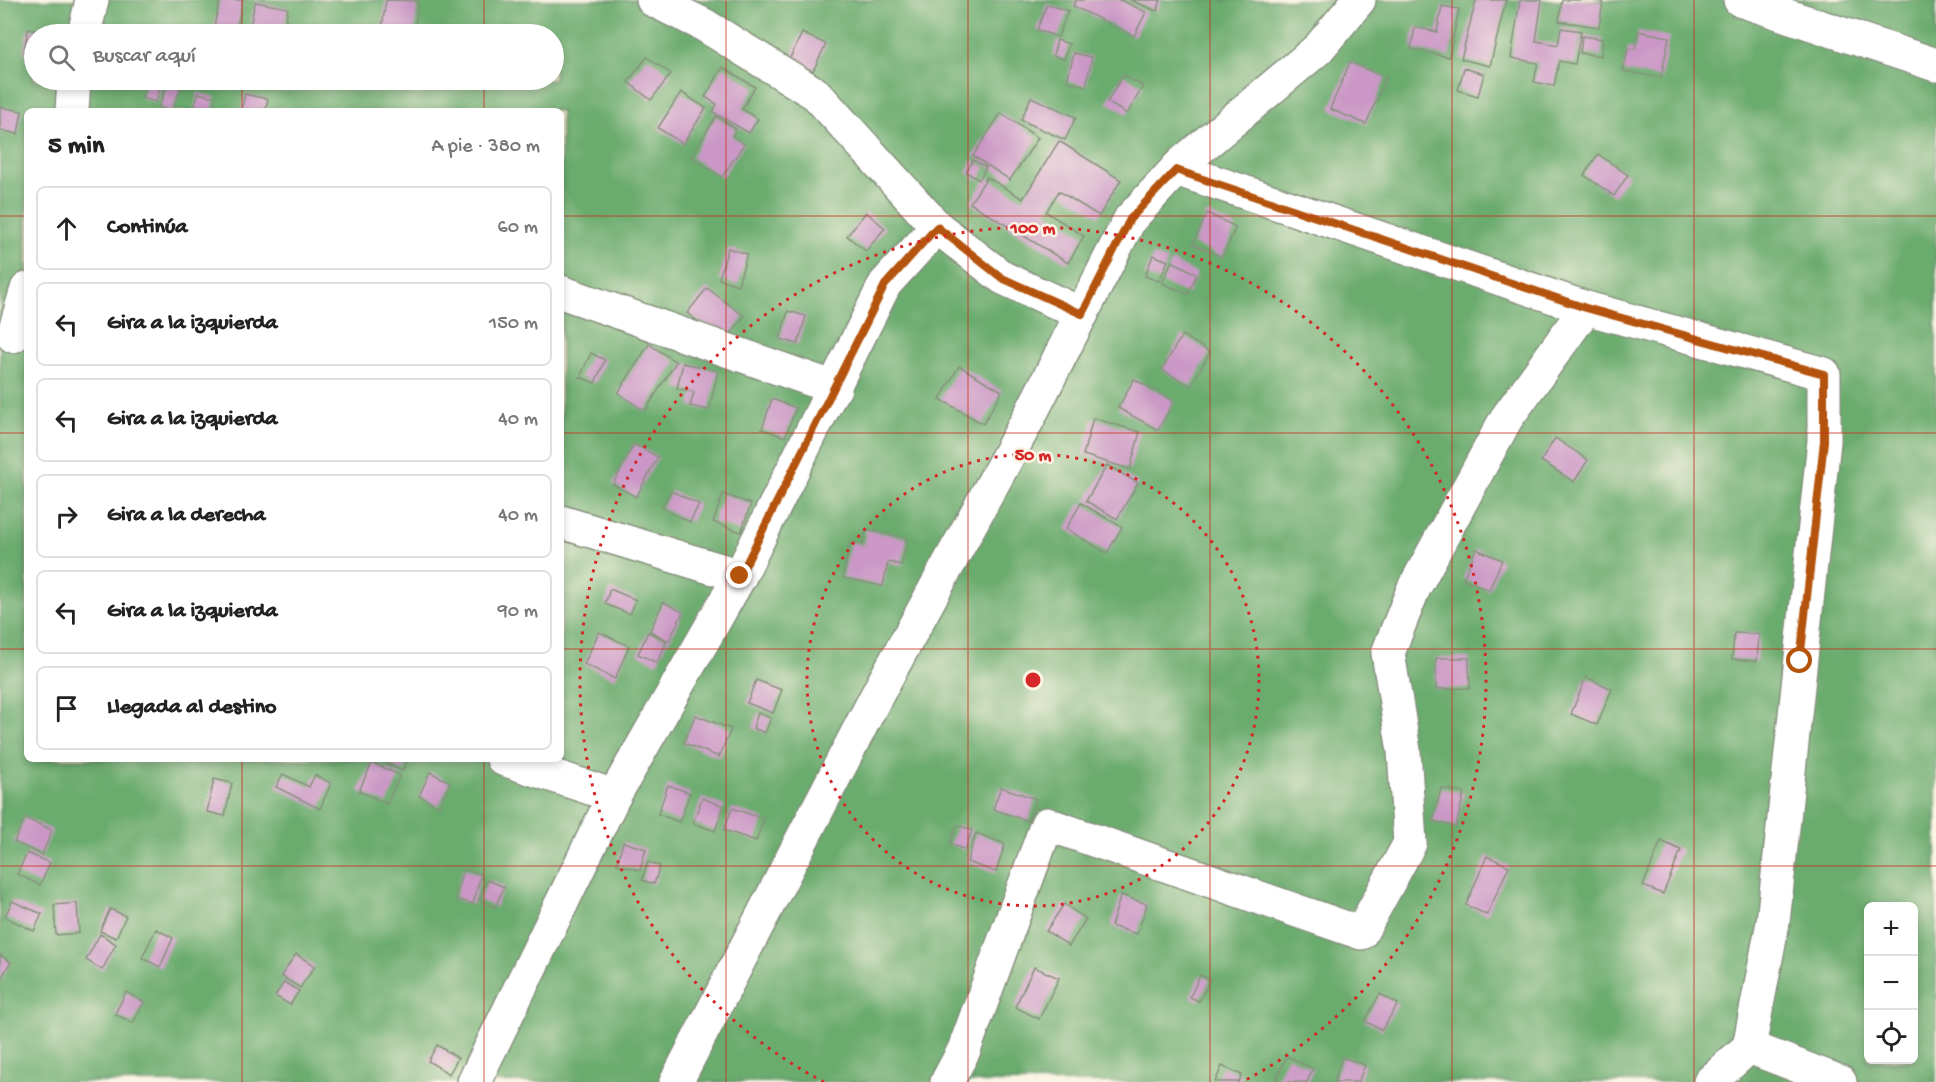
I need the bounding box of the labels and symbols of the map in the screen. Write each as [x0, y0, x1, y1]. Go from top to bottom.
text: 100 m [1010, 219, 1056, 240]
text: 50 m [1015, 446, 1052, 467]
route end [726, 562, 752, 588]
route start [1786, 647, 1812, 673]
centre of rings [1023, 670, 1043, 690]

